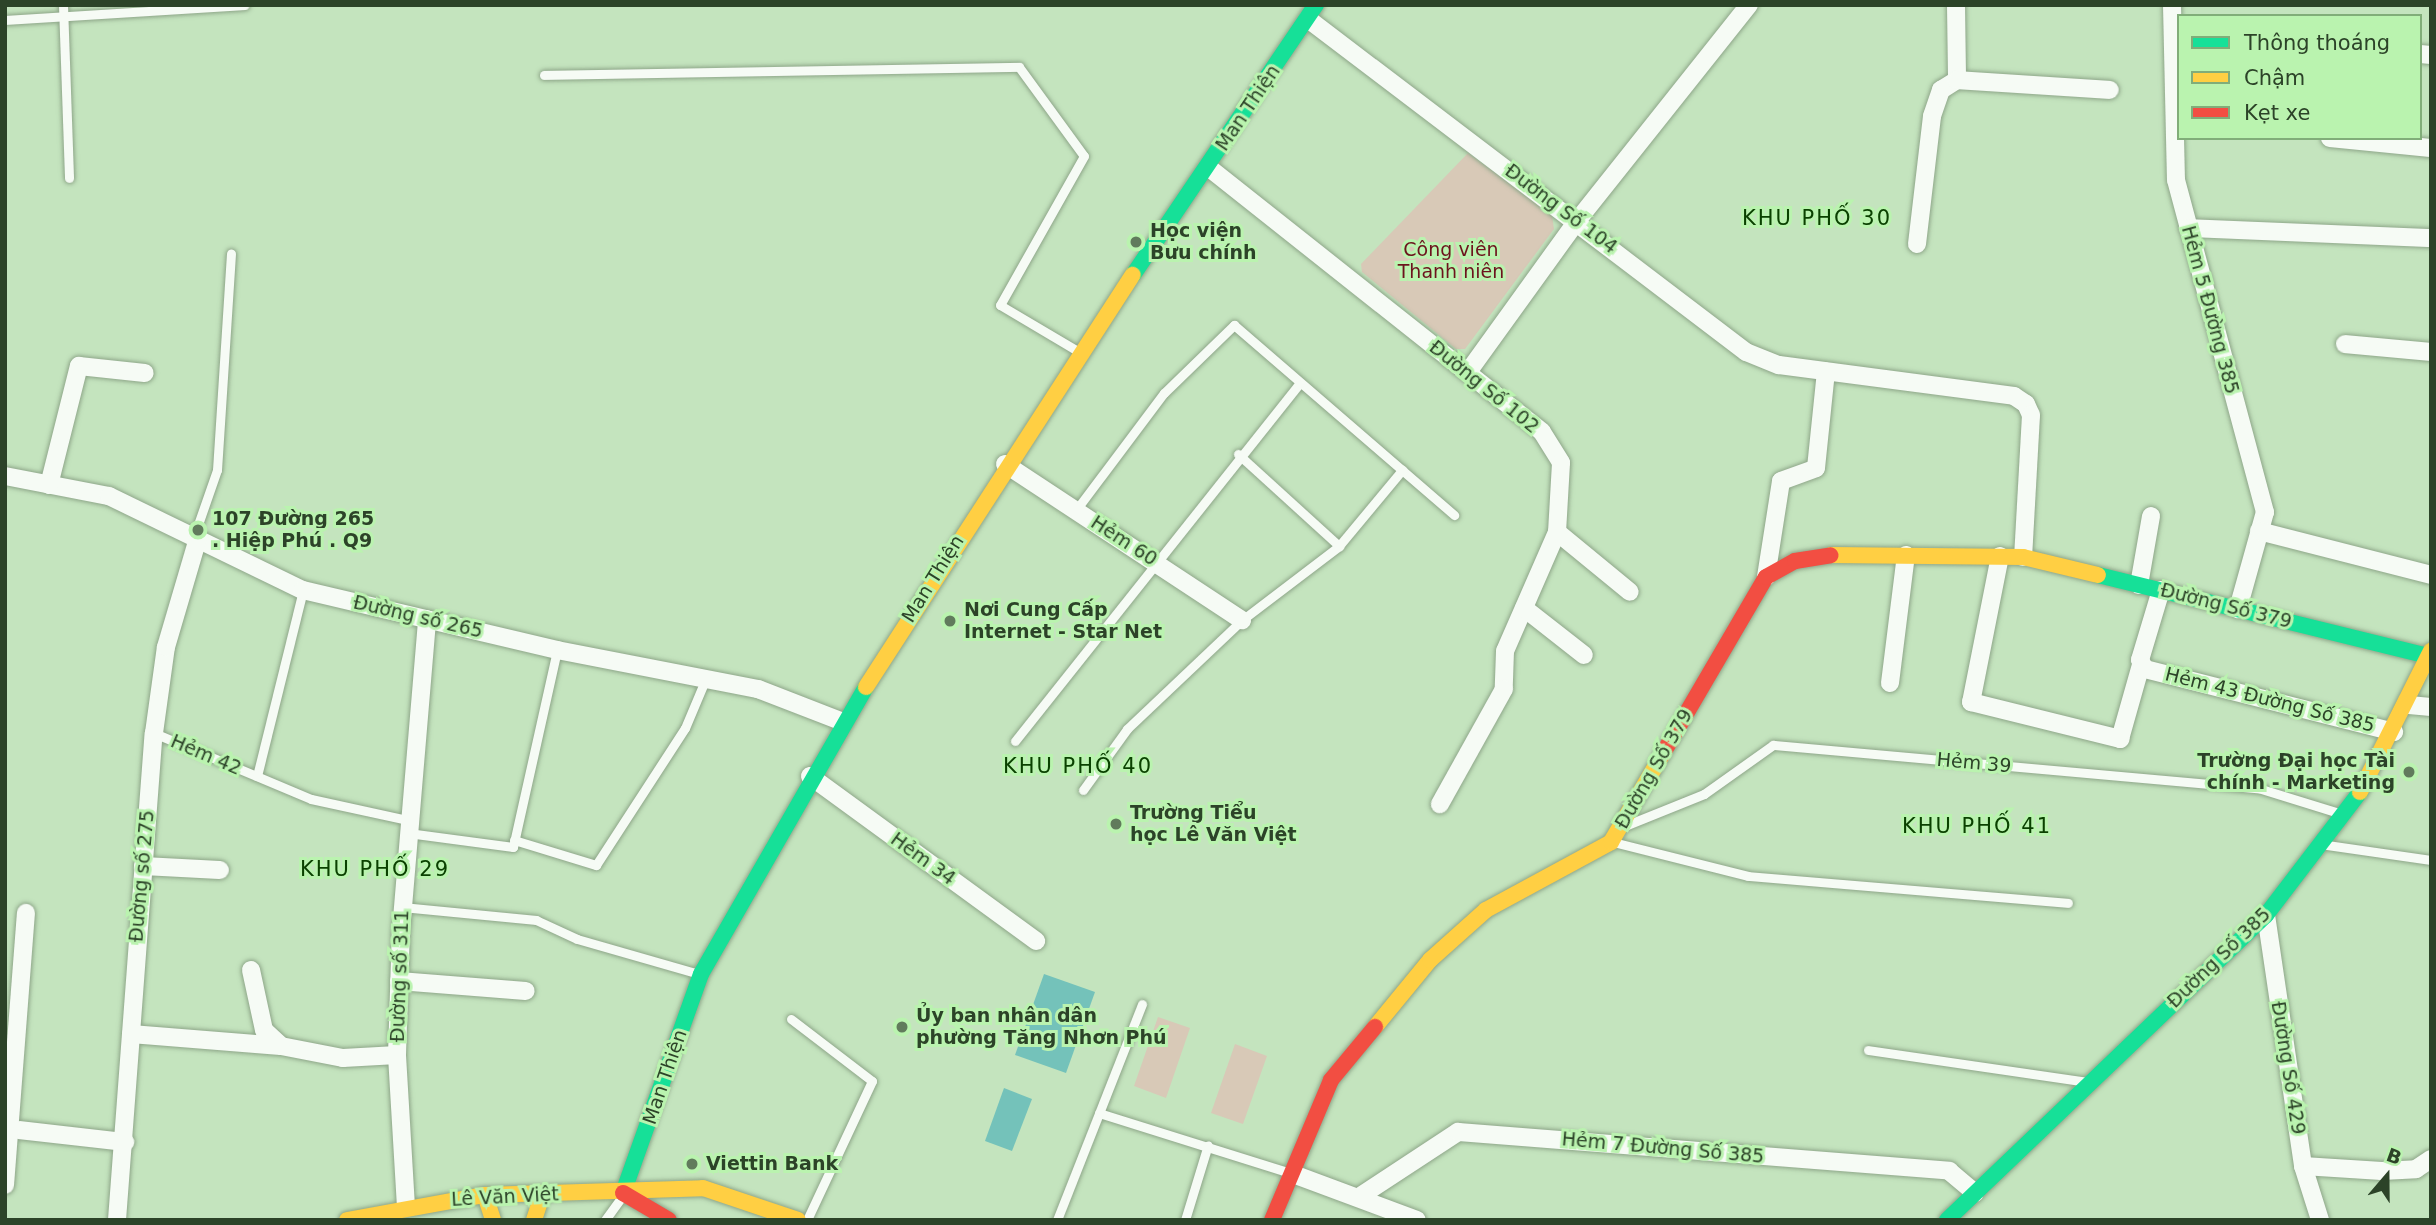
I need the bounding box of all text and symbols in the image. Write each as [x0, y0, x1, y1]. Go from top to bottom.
legend [2177, 14, 2422, 140]
text: Thông thoáng [2244, 31, 2390, 55]
street label: Man Thiện [1211, 61, 1285, 155]
text: Chậm [2244, 66, 2305, 90]
text: Kẹt xe [2244, 101, 2310, 125]
street label: Đường Số 104 [1500, 159, 1622, 259]
district label: KHU PHỐ 30 [1743, 205, 1891, 231]
place label: Học viện Bưu chính [1150, 220, 1257, 264]
street label: Hẻm 5 Đường 385 [2177, 223, 2243, 397]
marker: Học viện Bưu chính [1128, 234, 1144, 250]
park label: Công viên Thanh niên [1398, 239, 1504, 283]
street label: Đường Số 102 [1425, 336, 1543, 438]
place label: 107 Đường 265 . Hiệp Phú . Q9 [212, 508, 374, 552]
street label: Hẻm 60 [1086, 511, 1162, 571]
marker: 107 Đường 265 . Hiệp Phú . Q9 [190, 522, 206, 538]
street label: Man Thiện [897, 531, 969, 627]
street label: Đường Số 379 [2158, 579, 2294, 633]
street label: Đường số 265 [351, 591, 485, 643]
place label: Nơi Cung Cấp Internet - Star Net [964, 599, 1162, 643]
marker: Nơi Cung Cấp Internet - Star Net [942, 613, 958, 629]
street label: Hẻm 43 Đường Số 385 [2163, 663, 2377, 737]
street label: Đường Số 379 [1610, 705, 1698, 833]
street label: Hẻm 42 [167, 730, 245, 780]
street label: Hẻm 39 [1936, 748, 2012, 778]
place label: Trường Đại học Tài chính - Marketing [2197, 750, 2395, 794]
district label: KHU PHỐ 40 [1004, 753, 1152, 779]
marker: Trường Đại học Tài chính - Marketing [2401, 764, 2417, 780]
place label: Trường Tiểu học Lê Văn Việt [1130, 802, 1297, 846]
street label: Đường số 275 [125, 809, 159, 943]
district label: KHU PHỐ 41 [1903, 813, 2051, 839]
marker: Trường Tiểu học Lê Văn Việt [1108, 816, 1124, 832]
street label: Hẻm 34 [886, 828, 960, 890]
district label: KHU PHỐ 29 [301, 856, 449, 882]
street label: Đường Số 385 [2163, 903, 2275, 1013]
street label: Đường số 311 [386, 909, 414, 1043]
street label: Đường Số 429 [2266, 1000, 2310, 1136]
place label: Ủy ban nhân dân phường Tăng Nhơn Phú [916, 1005, 1167, 1049]
marker: Ủy ban nhân dân phường Tăng Nhơn Phú [894, 1019, 910, 1035]
street label: Man Thiện [638, 1027, 692, 1127]
street label: Hẻm 7 Đường Số 385 [1561, 1128, 1765, 1168]
north arrow [2352, 1141, 2422, 1211]
text: B [2384, 1143, 2405, 1169]
place label: Viettin Bank [706, 1153, 838, 1175]
marker: Viettin Bank [684, 1156, 700, 1172]
street label: Lê Văn Việt [451, 1183, 559, 1211]

